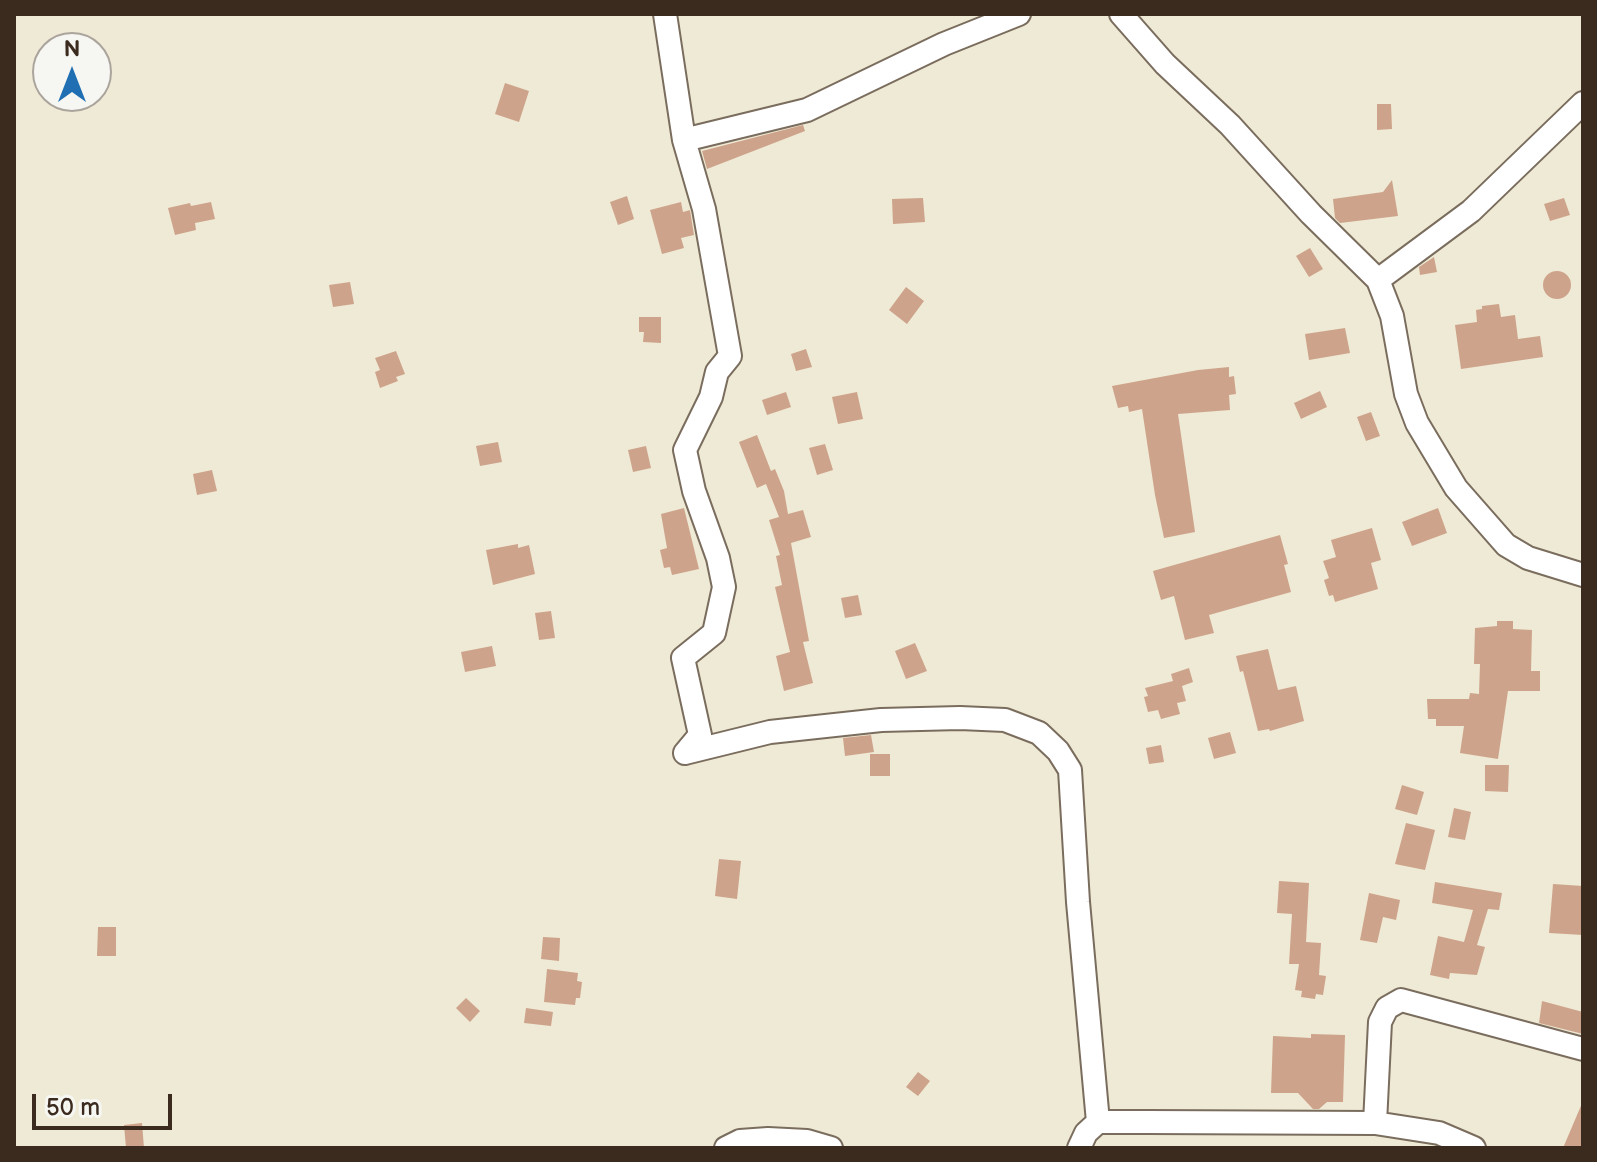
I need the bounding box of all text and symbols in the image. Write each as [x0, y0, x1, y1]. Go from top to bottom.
north arrow [32, 32, 112, 112]
text: N [64, 36, 80, 63]
scale bar [36, 1078, 176, 1128]
text: 50 m [46, 1093, 100, 1122]

